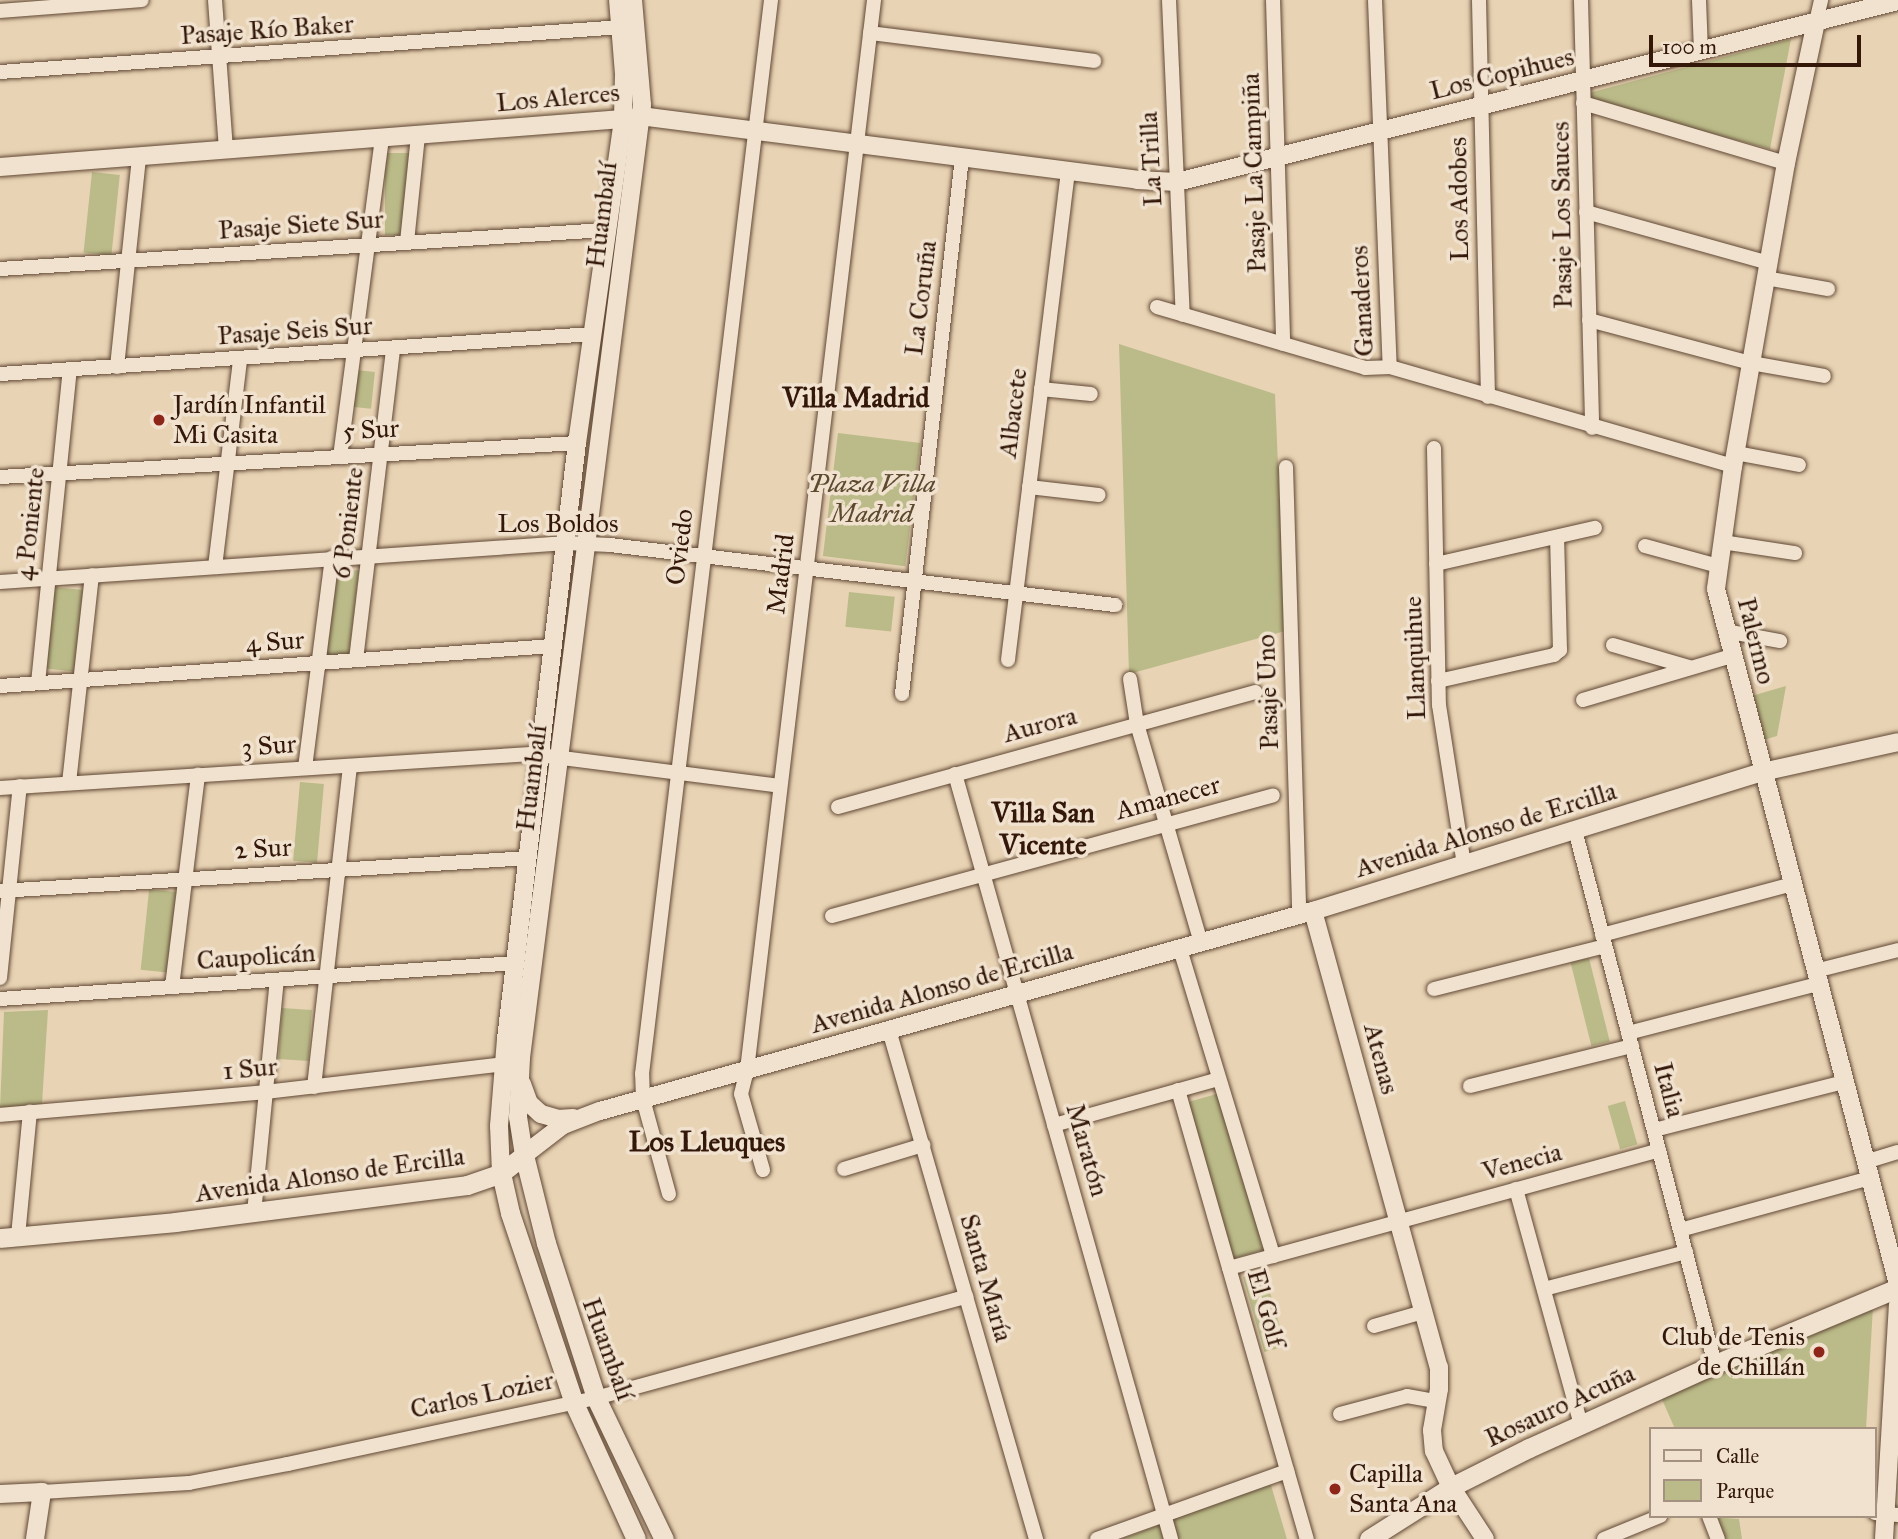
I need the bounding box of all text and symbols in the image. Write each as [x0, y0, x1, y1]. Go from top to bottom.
street label: Pasaje Río Baker [179, 8, 355, 52]
scale bar [1653, 21, 1865, 65]
text: 100 m [1662, 34, 1717, 60]
street label: Los Copihues [1427, 41, 1577, 107]
street label: Pasaje La Campiña [1235, 72, 1273, 274]
street label: Los Alerces [495, 77, 621, 119]
street label: La Trilla [1133, 111, 1169, 207]
street label: Pasaje Los Sauces [1545, 121, 1579, 309]
street label: Los Adobes [1442, 137, 1476, 261]
street label: Huambalí [580, 160, 624, 270]
street label: Pasaje Siete Sur [217, 204, 385, 246]
street label: La Coruña [898, 239, 944, 357]
street label: Ganaderos [1344, 245, 1380, 357]
street label: Pasaje Seis Sur [217, 310, 373, 352]
street label: Albacete [992, 366, 1034, 460]
district label: Villa Madrid [782, 381, 930, 415]
place label: Jardín Infantil Mi Casita [173, 389, 326, 450]
marker: Jardín Infantil Mi Casita [151, 412, 167, 428]
street label: 5 Sur [342, 413, 400, 447]
street label: 6 Poniente [326, 465, 370, 581]
street label: 4 Poniente [9, 466, 51, 582]
park label: Plaza Villa Madrid [808, 468, 936, 530]
street label: Oviedo [660, 507, 700, 587]
street label: Los Boldos [498, 508, 618, 540]
street label: Madrid [761, 532, 801, 616]
street label: Palermo [1730, 595, 1782, 687]
street label: Llanquihue [1397, 596, 1433, 720]
street label: 4 Sur [245, 624, 305, 660]
street label: Pasaje Uno [1250, 634, 1286, 750]
street label: Aurora [1000, 700, 1080, 750]
street label: Huambalí [510, 723, 554, 833]
street label: 3 Sur [241, 729, 297, 763]
street label: Amanecer [1112, 769, 1224, 827]
street label: Avenida Alonso de Ercilla [1352, 775, 1620, 885]
district label: Villa San Vicente [991, 796, 1095, 862]
street label: 2 Sur [234, 832, 292, 866]
street label: Avenida Alonso de Ercilla [807, 936, 1077, 1040]
street label: Caupolicán [196, 937, 316, 977]
street label: Atenas [1357, 1020, 1405, 1098]
street label: 1 Sur [222, 1051, 278, 1087]
street label: Italia [1647, 1059, 1691, 1121]
street label: Maratón [1059, 1100, 1115, 1200]
district label: Los Lleuques [629, 1125, 785, 1159]
street label: Venecia [1479, 1136, 1565, 1188]
street label: Avenida Alonso de Ercilla [194, 1141, 466, 1209]
street label: Santa María [953, 1211, 1019, 1345]
street label: El Golf [1240, 1266, 1292, 1350]
street label: Huambalí [575, 1294, 641, 1404]
place label: Club de Tenis de Chillán [1662, 1321, 1805, 1382]
marker: Club de Tenis de Chillán [1811, 1344, 1827, 1360]
street label: Rosauro Acuña [1480, 1358, 1640, 1454]
street label: Carlos Lozier [407, 1365, 557, 1425]
legend [1650, 1427, 1877, 1518]
text: Calle [1716, 1443, 1759, 1469]
place label: Capilla Santa Ana [1349, 1458, 1457, 1520]
text: Parque [1716, 1478, 1774, 1504]
marker: Capilla Santa Ana [1327, 1481, 1343, 1497]

